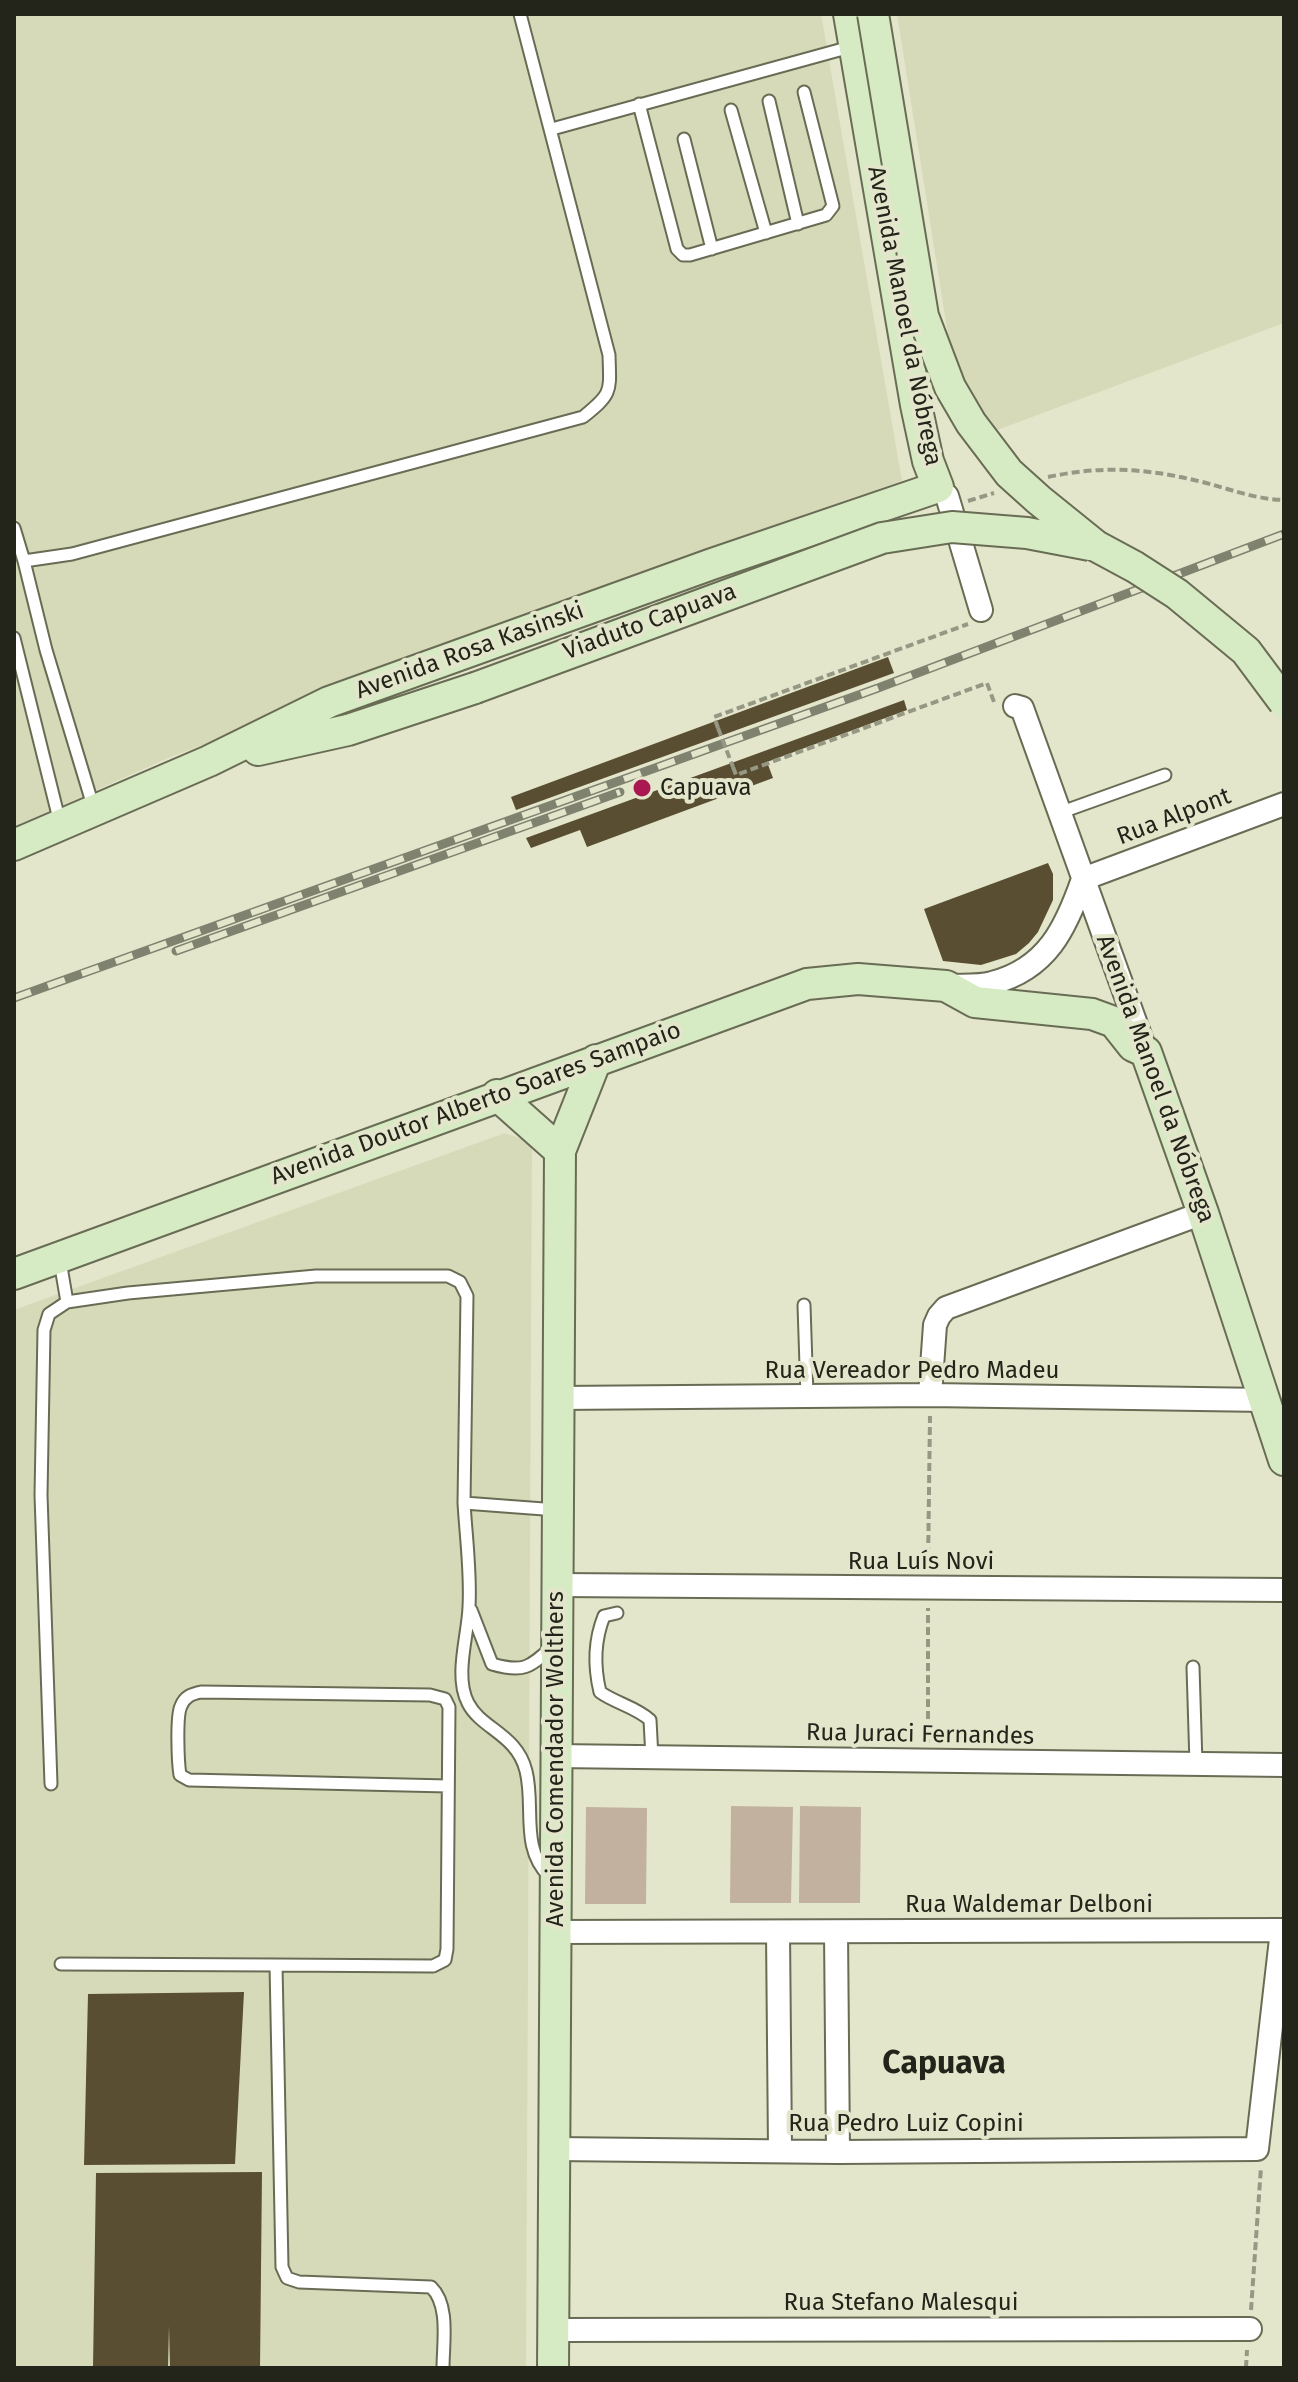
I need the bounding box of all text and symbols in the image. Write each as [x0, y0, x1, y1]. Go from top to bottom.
street label: Avenida Manoel da Nóbrega [861, 164, 947, 468]
street label: Viaduto Capuava [560, 577, 740, 667]
street label: Avenida Rosa Kasinski [352, 596, 588, 706]
place label: Capuava [660, 774, 752, 802]
marker: Capuava [631, 777, 653, 799]
street label: Rua Alpont [1113, 782, 1235, 852]
street label: Avenida Manoel da Nóbrega [1089, 931, 1221, 1227]
street label: Avenida Doutor Alberto Soares Sampaio [267, 1016, 685, 1192]
street label: Rua Vereador Pedro Madeu [765, 1357, 1059, 1385]
street label: Rua Luís Novi [848, 1548, 994, 1576]
street label: Avenida Comendador Wolthers [542, 1591, 570, 1927]
street label: Rua Juraci Fernandes [806, 1719, 1034, 1751]
street label: Rua Waldemar Delboni [905, 1891, 1153, 1919]
district label: Capuava [882, 2045, 1006, 2083]
street label: Rua Pedro Luiz Copini [788, 2110, 1024, 2138]
street label: Rua Stefano Malesqui [783, 2289, 1019, 2317]

